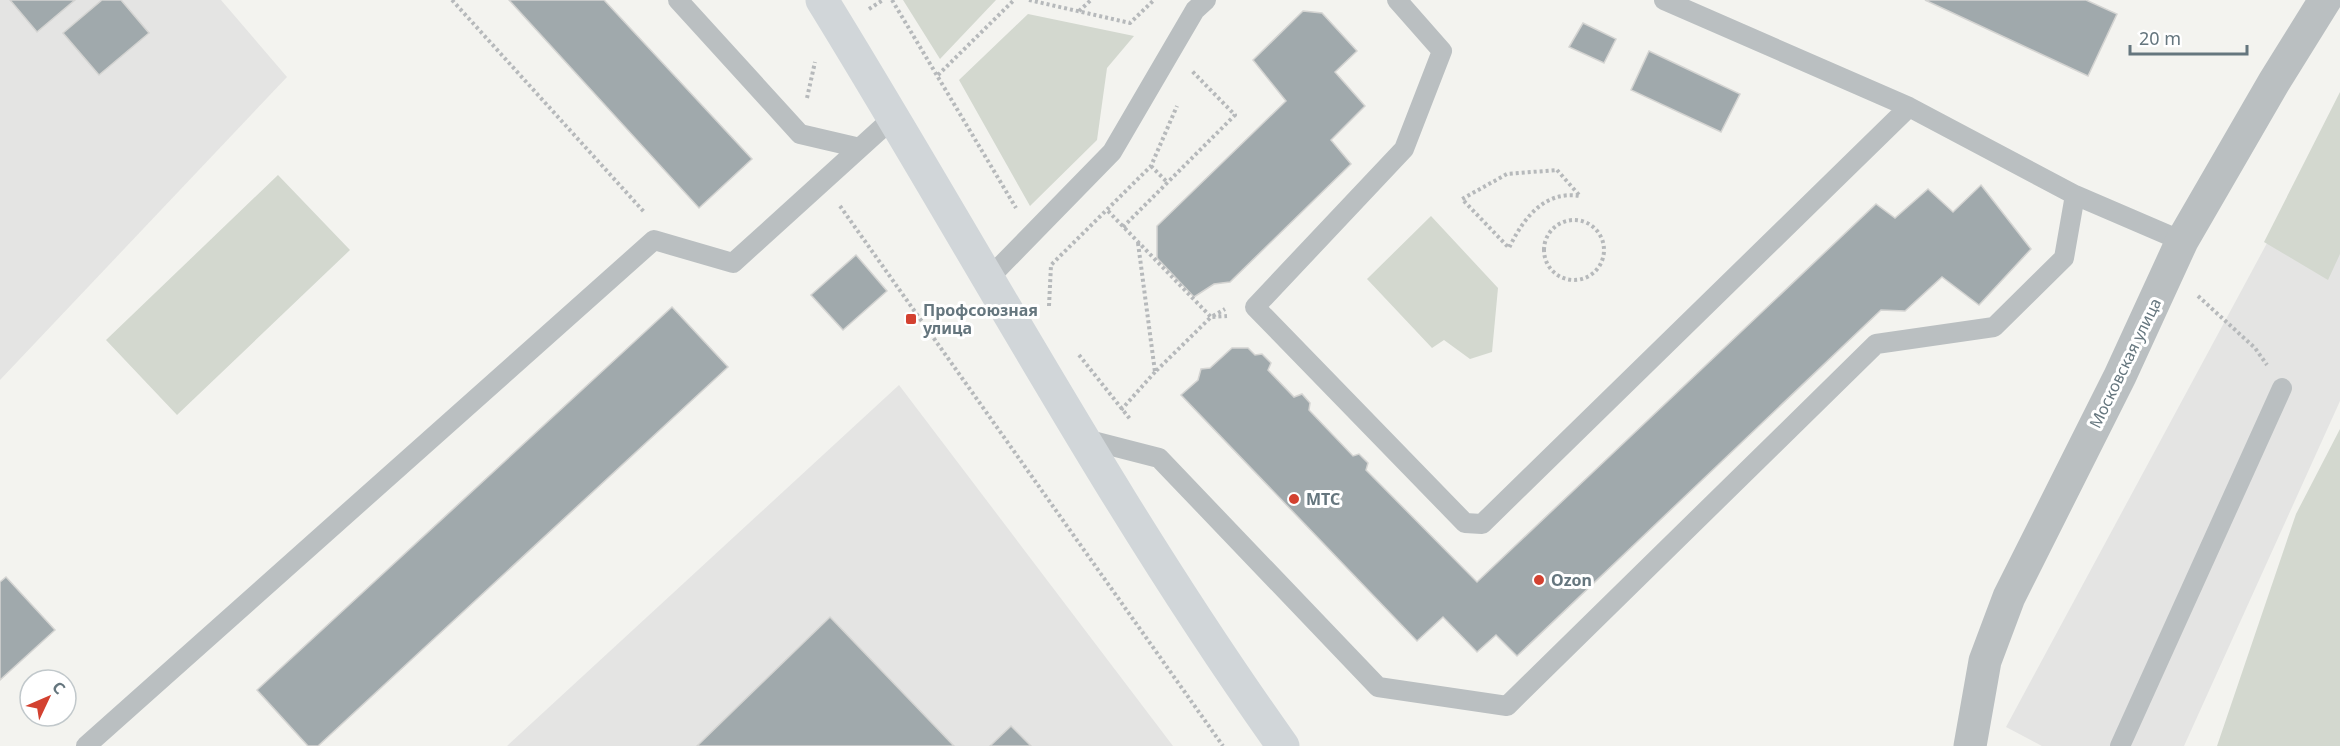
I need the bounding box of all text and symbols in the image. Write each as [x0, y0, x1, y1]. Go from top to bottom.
scale bar [2130, 18, 2247, 56]
text: 20 m [2139, 26, 2181, 50]
street label: Московская улица [2084, 294, 2166, 432]
place label: Профсоюзная улица [922, 299, 1038, 339]
marker: Профсоюзная улица [904, 312, 918, 326]
place label: МТС [1306, 488, 1340, 510]
marker: МТС [1287, 492, 1301, 506]
place label: Ozon [1551, 569, 1592, 591]
marker: Ozon [1532, 573, 1546, 587]
north arrow [18, 668, 78, 728]
text: С [47, 676, 70, 699]

